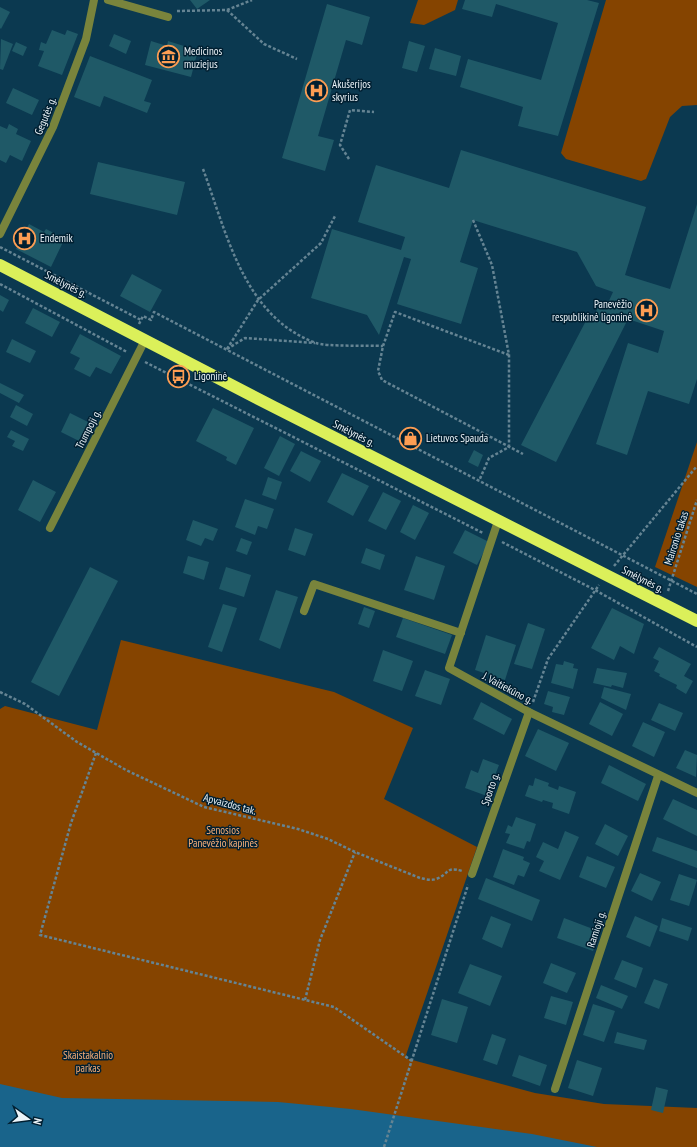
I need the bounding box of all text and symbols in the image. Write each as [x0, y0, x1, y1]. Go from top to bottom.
museum icon: Medicinos muziejus [156, 44, 182, 70]
place label: Medicinos muziejus [184, 44, 223, 71]
hospital icon: Akušerijos skyrius [304, 77, 330, 103]
place label: Akušerijos skyrius [332, 77, 371, 104]
street label: Gegutės g. [31, 95, 59, 137]
hospital icon: Endemik [11, 225, 37, 251]
place label: Endemik [40, 231, 73, 245]
street label: Smėlynės g. [43, 267, 89, 301]
place label: Panevėžio respublikinė ligoninė [552, 297, 632, 324]
hospital icon: Panevėžio respublikinė ligoninė [634, 297, 660, 323]
bus stop icon: Ligoninė [165, 363, 191, 389]
place label: Ligoninė [194, 369, 228, 383]
street label: Trumpoji g. [72, 407, 104, 451]
street label: Smėlynės g. [331, 416, 377, 450]
shop icon: Lietuvos Spauda [397, 425, 423, 451]
place label: Lietuvos Spauda [426, 431, 488, 445]
street label: Maironio takas [661, 509, 691, 567]
street label: Smėlynės g. [620, 562, 666, 596]
street label: J. Vaitiekūno g. [480, 668, 536, 707]
street label: Sporto g. [478, 770, 502, 807]
street label: Apvaizdos tak. [202, 790, 258, 818]
park label: Senosios Panevėžio kapinės [188, 823, 258, 850]
street label: Ramioji g. [584, 909, 609, 949]
park label: Skaistakalnio parkas [63, 1048, 113, 1075]
north arrow [8, 1099, 48, 1139]
text: N [30, 1117, 45, 1126]

